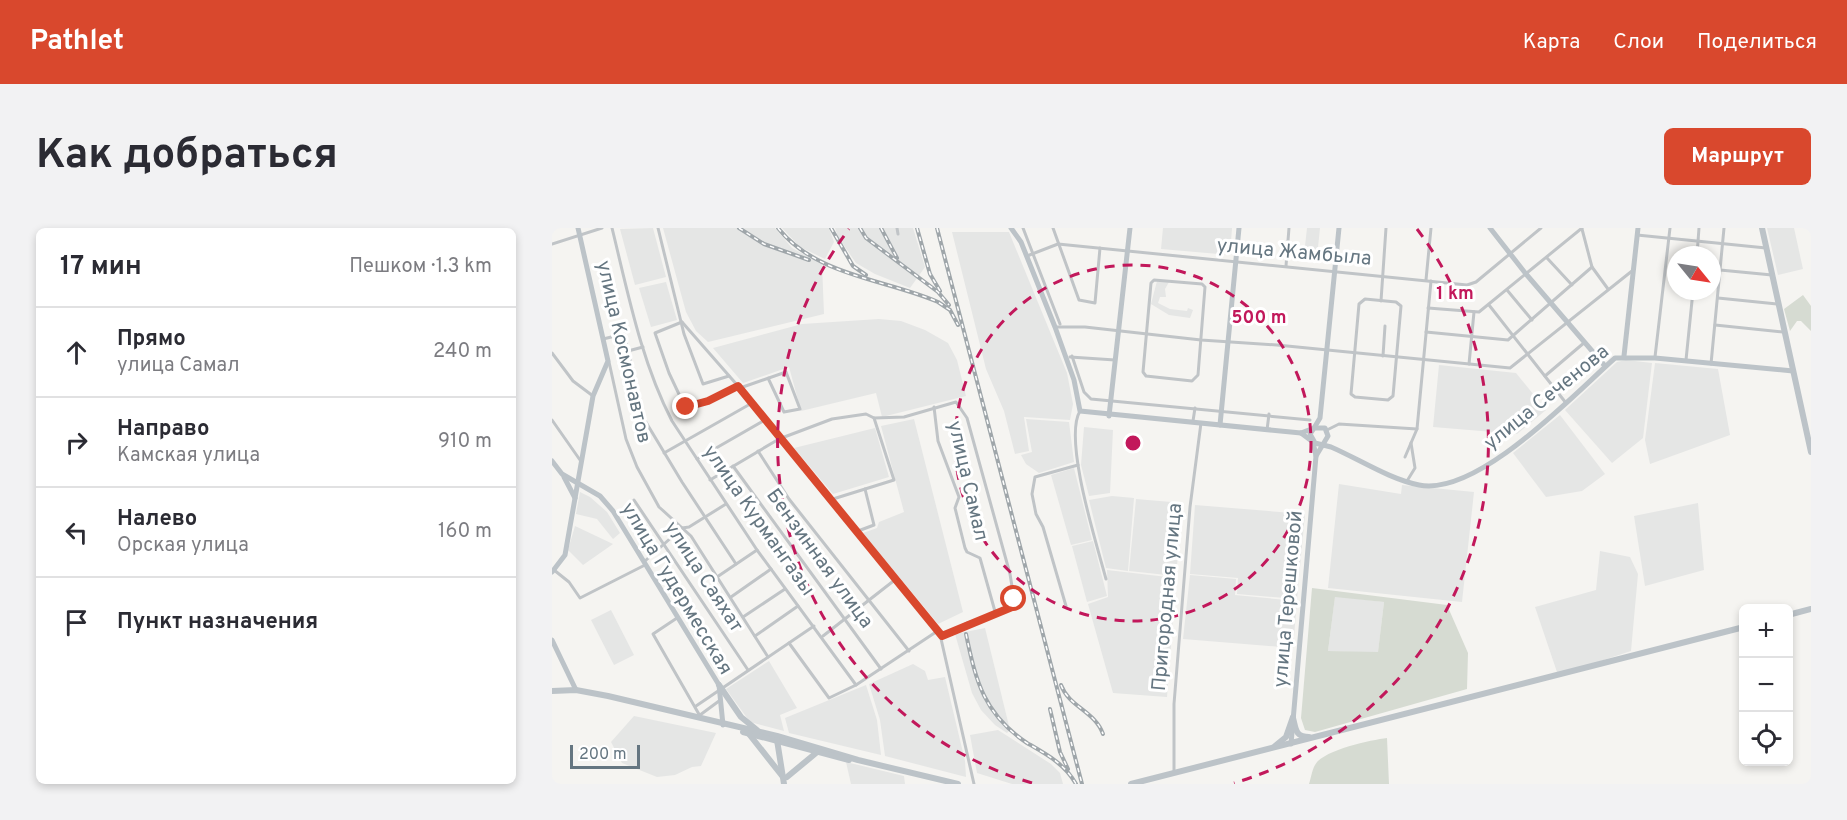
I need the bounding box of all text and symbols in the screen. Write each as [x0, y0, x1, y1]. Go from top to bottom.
text: Pathlet [30, 24, 124, 60]
text: Карта [1523, 29, 1580, 56]
text: Слои [1613, 29, 1664, 56]
text: Поделиться [1697, 29, 1817, 56]
button: Маршрут [1664, 128, 1811, 185]
text: Как добраться [36, 130, 338, 183]
street label: улица Жамбыла [1215, 233, 1373, 273]
north arrow [1667, 246, 1721, 300]
text: 17 мин [60, 251, 142, 284]
text: Пешком · 1.3 km [349, 254, 492, 280]
street label: улица Космонавтов [589, 258, 657, 446]
text: 1 km [1436, 283, 1474, 306]
text: 500 m [1232, 307, 1286, 330]
text: Прямо [117, 326, 186, 353]
icon: ahead [60, 336, 93, 369]
text: 240 m [433, 339, 492, 365]
street label: улица Сеченова [1479, 340, 1615, 456]
text: улица Самал [117, 353, 240, 379]
route end [672, 393, 698, 419]
text: Направо [117, 416, 209, 443]
street label: улица Самал [941, 418, 993, 544]
icon: right [60, 426, 93, 459]
text: 910 m [438, 429, 492, 455]
centre of rings [1123, 433, 1143, 453]
street label: улица Курмангазы [696, 440, 820, 602]
text: Камская улица [117, 443, 260, 469]
street label: Бензинная улица [760, 484, 878, 634]
street label: улица Гудермесская [614, 498, 738, 680]
street label: Пригородная улица [1147, 502, 1189, 692]
text: Налево [117, 506, 197, 533]
street label: улица Терешковой [1268, 509, 1310, 689]
icon: left [60, 516, 93, 549]
street label: улица Саяхат [657, 517, 749, 637]
text: 160 m [438, 519, 492, 545]
text: Орская улица [117, 533, 249, 559]
route start [1000, 585, 1026, 611]
map controls [1739, 604, 1793, 766]
button: + [1739, 604, 1793, 658]
icon: arrive [60, 606, 93, 639]
text: Пункт назначения [117, 609, 318, 636]
button: − [1739, 658, 1793, 712]
button: locate [1739, 712, 1793, 766]
scale bar [570, 742, 640, 770]
text: 200 m [579, 745, 627, 765]

